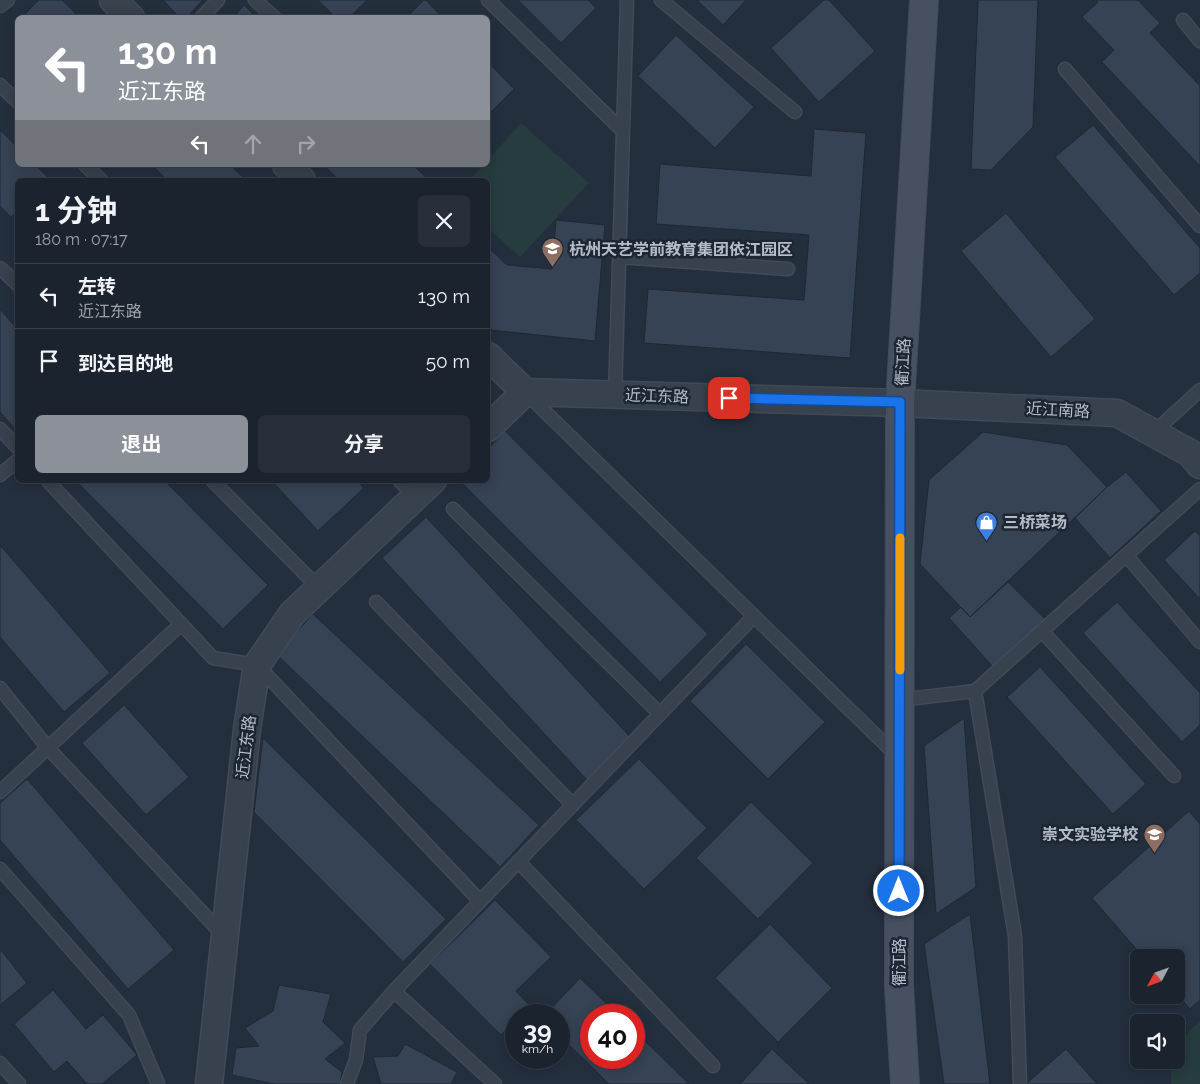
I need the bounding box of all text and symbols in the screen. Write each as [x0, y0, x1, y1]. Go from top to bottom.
text: 130 m [118, 31, 217, 72]
icon: left [35, 35, 100, 100]
text: 近江东路 [118, 78, 206, 104]
icon: left [186, 130, 214, 158]
icon: ahead [239, 130, 267, 158]
icon: right [292, 130, 320, 158]
text: 1 分钟 [35, 193, 117, 228]
button: close [418, 195, 470, 247]
text: 180 m · 07:17 [35, 230, 128, 249]
school or university icon: 杭州天艺学前教育集团依江园区 [541, 237, 565, 268]
place label: 杭州天艺学前教育集团依江园区 [569, 240, 793, 259]
text: 左转 [78, 275, 116, 297]
icon: left [35, 282, 63, 310]
text: 130 m [418, 285, 470, 307]
text: 近江东路 [78, 302, 142, 321]
street label: 衢江路 [892, 338, 914, 386]
icon: arrive [35, 347, 63, 375]
text: 50 m [426, 350, 470, 372]
text: 到达目的地 [78, 352, 173, 374]
pin [708, 377, 750, 419]
icon: arrive [715, 384, 743, 412]
street label: 近江东路 [625, 385, 689, 407]
street label: 近江南路 [1026, 399, 1090, 421]
button: 退出 [35, 415, 248, 473]
button: 分享 [258, 415, 470, 473]
shop icon: 三桥菜场 [975, 510, 999, 541]
place label: 三桥菜场 [1003, 513, 1067, 532]
street label: 近江东路 [233, 714, 259, 780]
school or university icon: 崇文实验学校 [1142, 822, 1166, 853]
place label: 崇文实验学校 [1042, 825, 1139, 844]
position arrow [872, 864, 924, 916]
street label: 衢江路 [890, 938, 909, 986]
north arrow [1130, 949, 1185, 1004]
map controls [1130, 949, 1185, 1069]
speed limit sign: 40 [580, 1004, 645, 1069]
button: sound [1130, 1014, 1185, 1069]
text: 39 [523, 1015, 552, 1045]
text: km/h [522, 1042, 553, 1056]

